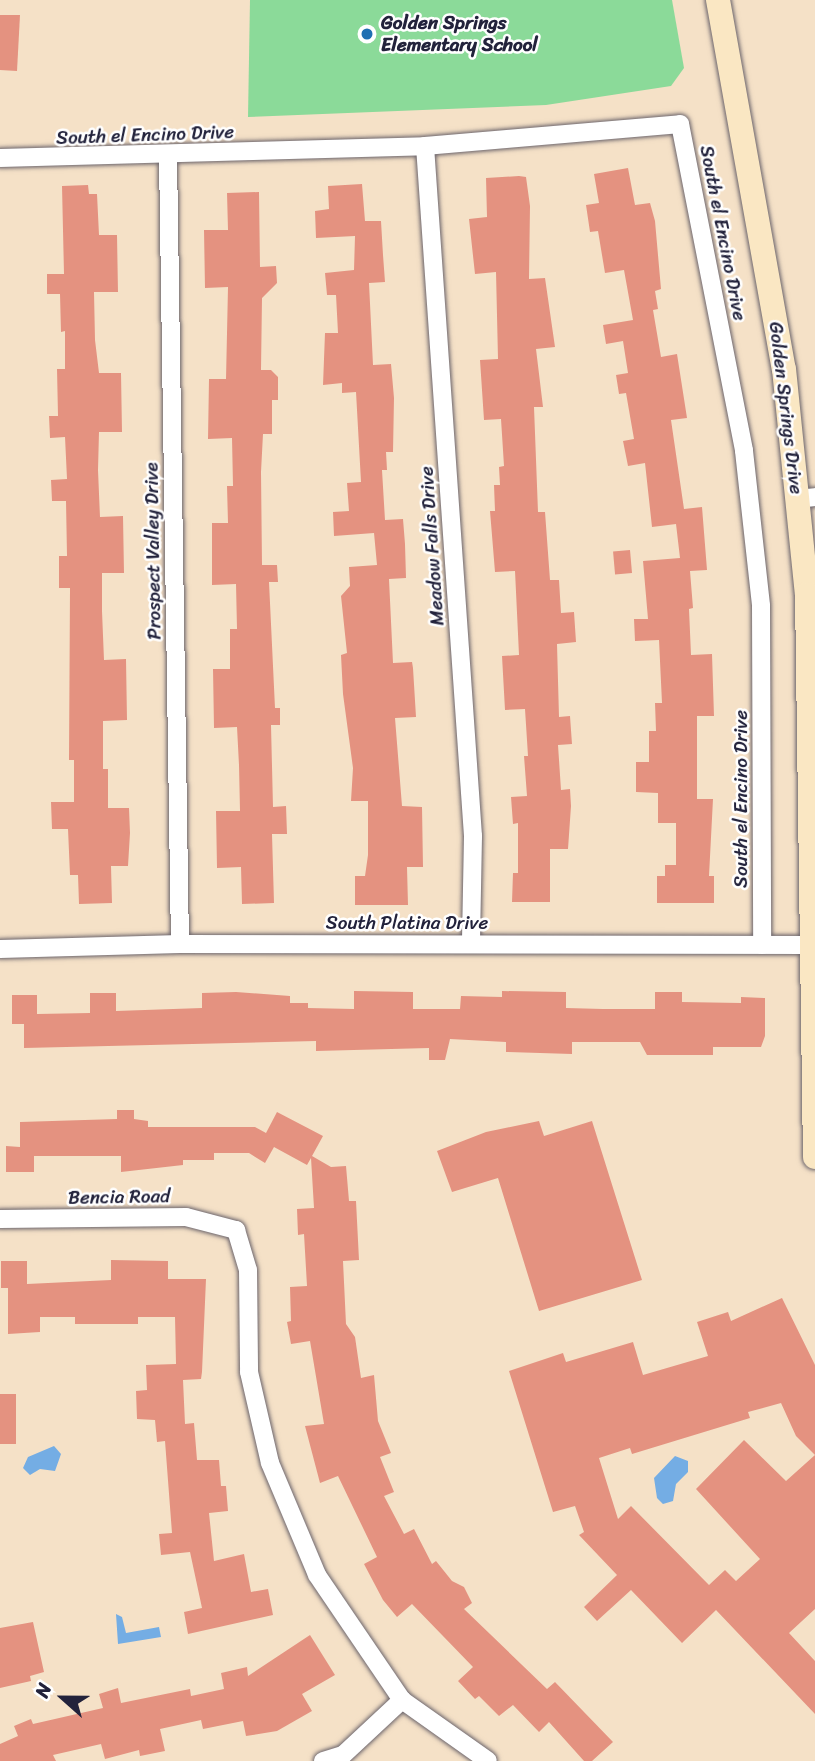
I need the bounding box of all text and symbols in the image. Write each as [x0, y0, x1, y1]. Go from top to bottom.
place label: Golden Springs Elementary School [381, 12, 538, 56]
marker: Golden Springs Elementary School [359, 26, 375, 42]
street label: South el Encino Drive [55, 120, 235, 150]
street label: South el Encino Drive [695, 143, 751, 323]
street label: Golden Springs Drive [764, 320, 808, 496]
street label: Prospect Valley Drive [140, 462, 166, 640]
street label: Meadow Falls Drive [415, 466, 449, 626]
street label: South el Encino Drive [730, 710, 752, 888]
street label: South Platina Drive [326, 912, 488, 934]
street label: Bencia Road [68, 1185, 170, 1209]
north arrow [28, 1663, 98, 1733]
text: N [25, 1678, 61, 1702]

